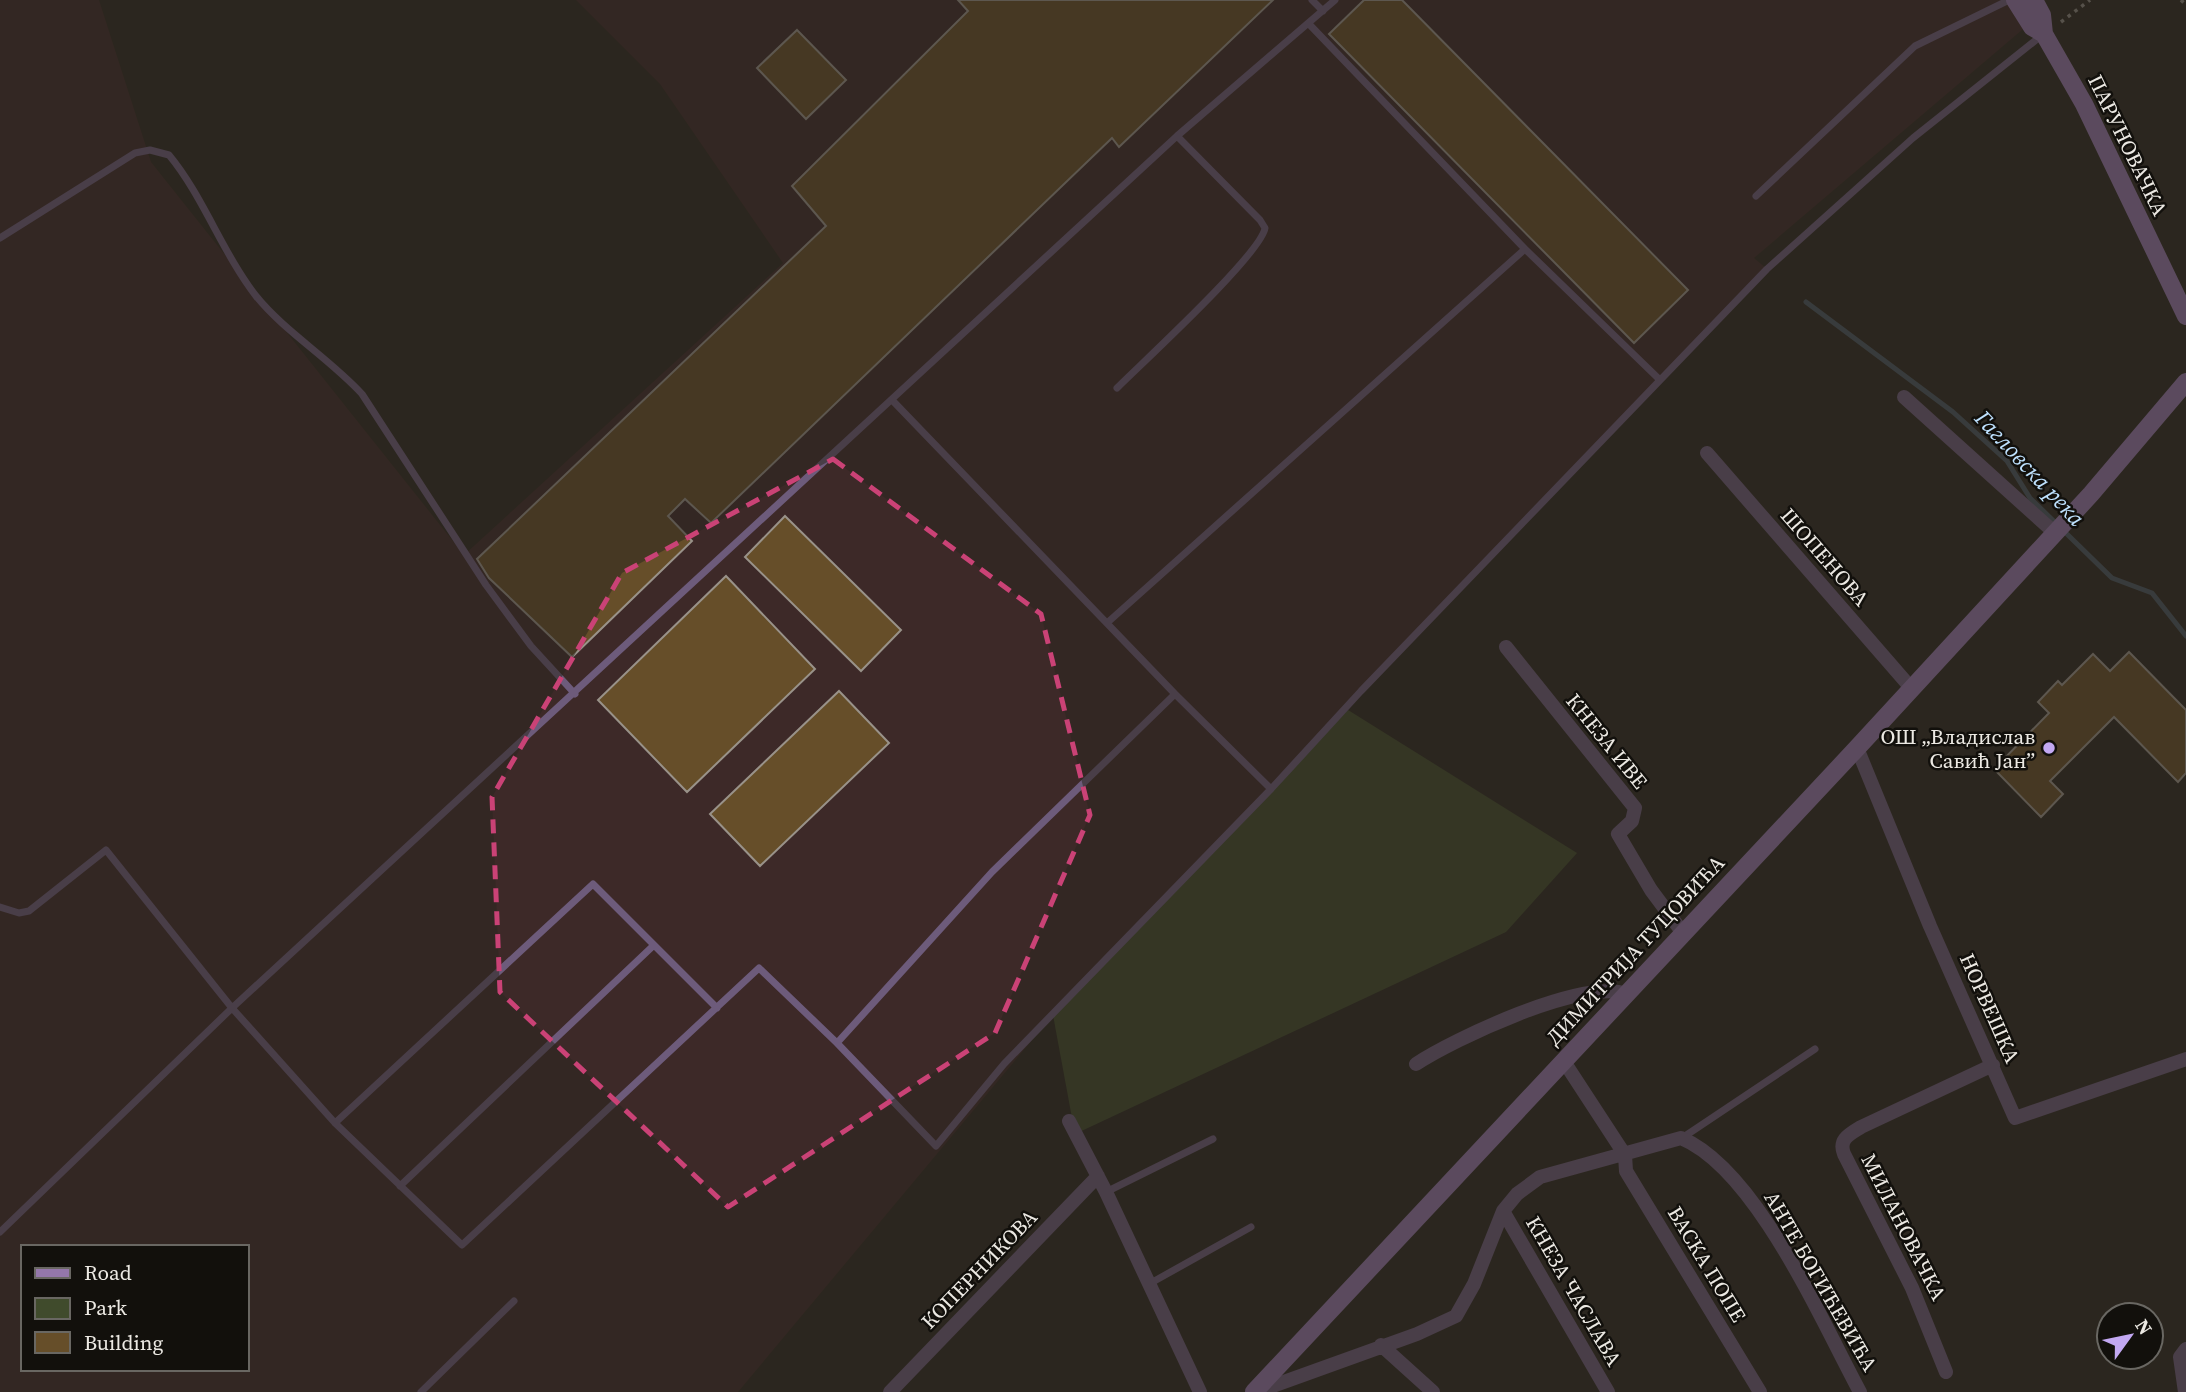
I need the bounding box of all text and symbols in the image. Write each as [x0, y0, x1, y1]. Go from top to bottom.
street label: ПАРУНОВАЧКА [2081, 70, 2175, 221]
water label: Гагловска река [1967, 402, 2092, 533]
street label: ШОПЕНОВА [1774, 502, 1876, 612]
street label: КНЕЗА ИВЕ [1560, 687, 1654, 795]
place label: ОШ „Владислав Савић Јан” [1881, 722, 2035, 775]
marker: ОШ „Владислав Савић Јан” [2041, 740, 2057, 756]
street label: ДИМИТРИЈА ТУЦОВИЋА [1539, 849, 1731, 1051]
street label: НОРВЕШКА [1953, 948, 2027, 1068]
street label: МИЛАНОВАЧКА [1854, 1149, 1954, 1306]
street label: АНТЕ БОГИЋЕВИЋА [1757, 1185, 1885, 1377]
street label: ВАСКА ПОПЕ [1661, 1201, 1753, 1327]
street label: КОПЕРНИКОВА [914, 1203, 1044, 1335]
street label: КНЕЗА ЧАСЛАВА [1519, 1211, 1629, 1371]
legend [21, 1245, 248, 1371]
text: Road [84, 1258, 132, 1287]
text: Park [84, 1293, 128, 1322]
north arrow [2095, 1301, 2165, 1371]
text: N [2130, 1314, 2159, 1340]
text: Building [84, 1328, 163, 1357]

